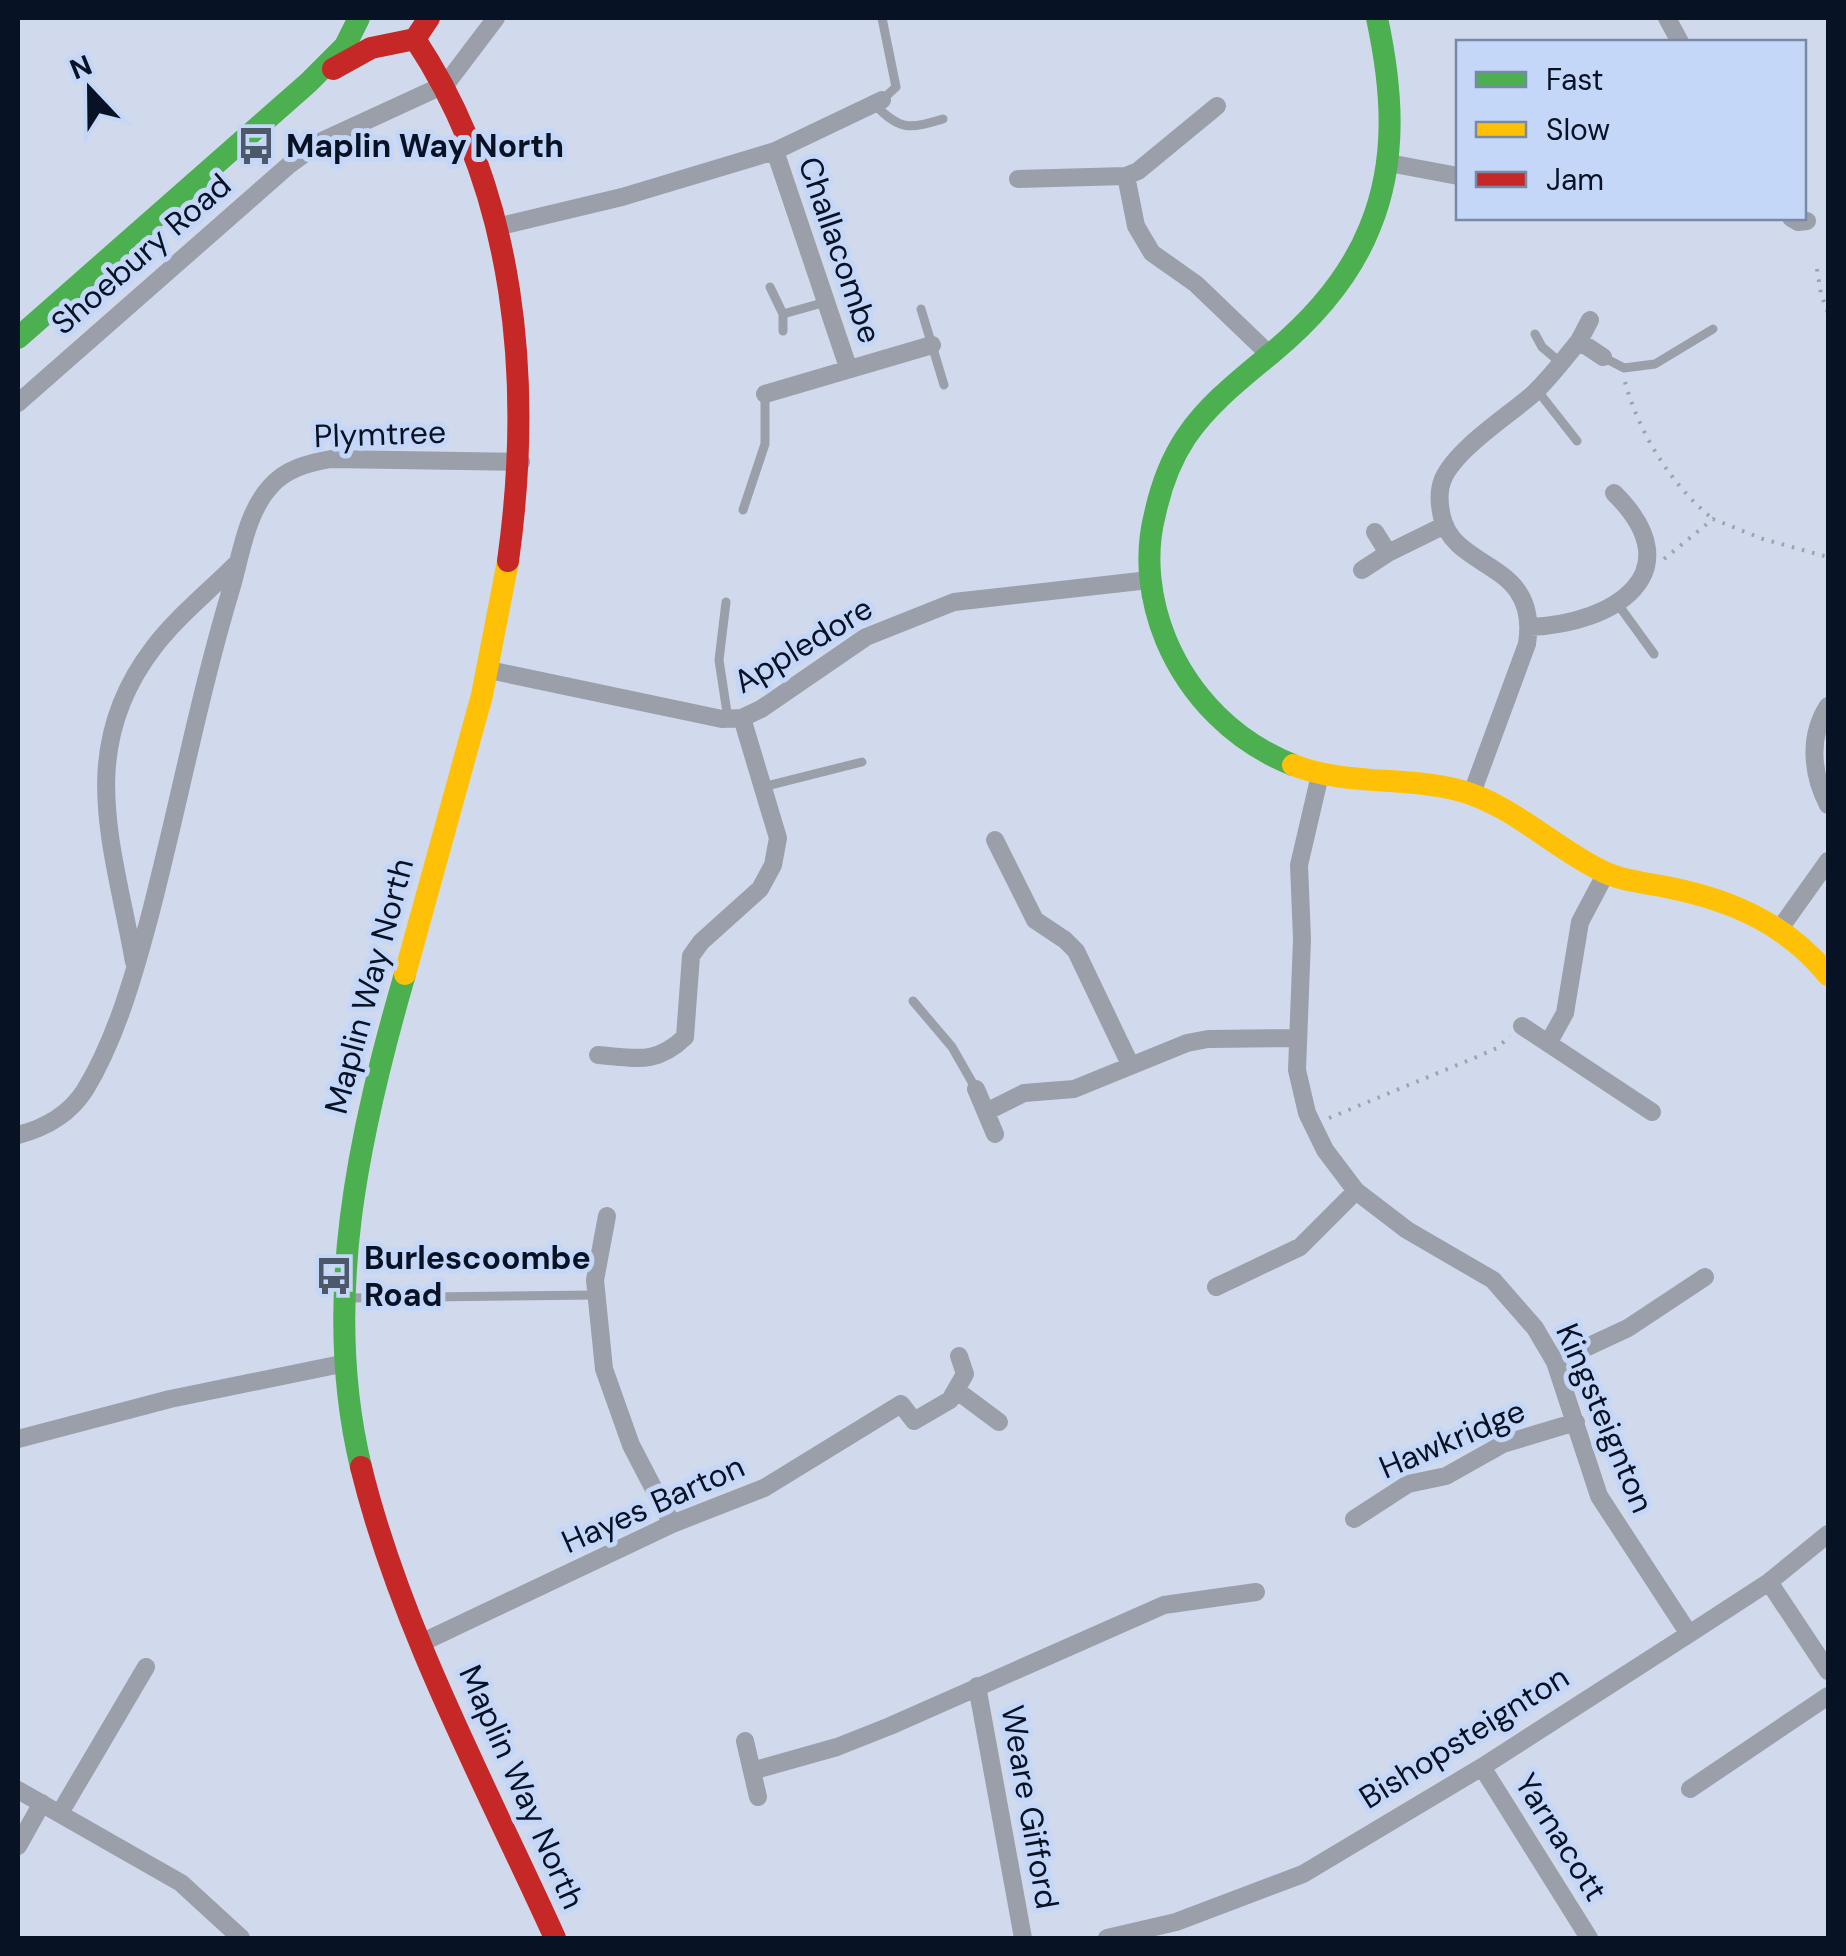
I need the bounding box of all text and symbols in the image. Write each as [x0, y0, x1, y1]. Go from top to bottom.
north arrow [40, 40, 140, 140]
legend [1456, 40, 1806, 220]
text: N [64, 46, 97, 88]
text: Fast [1546, 60, 1604, 99]
text: Slow [1546, 110, 1610, 149]
bus stop icon: Maplin Way North [235, 125, 277, 167]
place label: Maplin Way North [286, 125, 564, 167]
street label: Challacombe [788, 151, 892, 349]
text: Jam [1546, 160, 1604, 199]
street label: Shoebury Road [42, 164, 240, 344]
street label: Plymtree [313, 411, 447, 457]
street label: Appledore [726, 587, 880, 703]
street label: Maplin Way North [315, 854, 423, 1118]
place label: Burlescoombe Road [364, 1237, 591, 1316]
bus stop icon: Burlescoombe Road [313, 1255, 355, 1297]
street label: Kingsteignton [1546, 1317, 1664, 1519]
street label: Hawkridge [1373, 1390, 1531, 1488]
street label: Hayes Barton [555, 1445, 751, 1563]
street label: Bishopsteignton [1351, 1656, 1577, 1818]
street label: Maplin Way North [449, 1659, 595, 1915]
street label: Weare Gifford [991, 1702, 1069, 1912]
street label: Yarnacott [1505, 1765, 1617, 1909]

